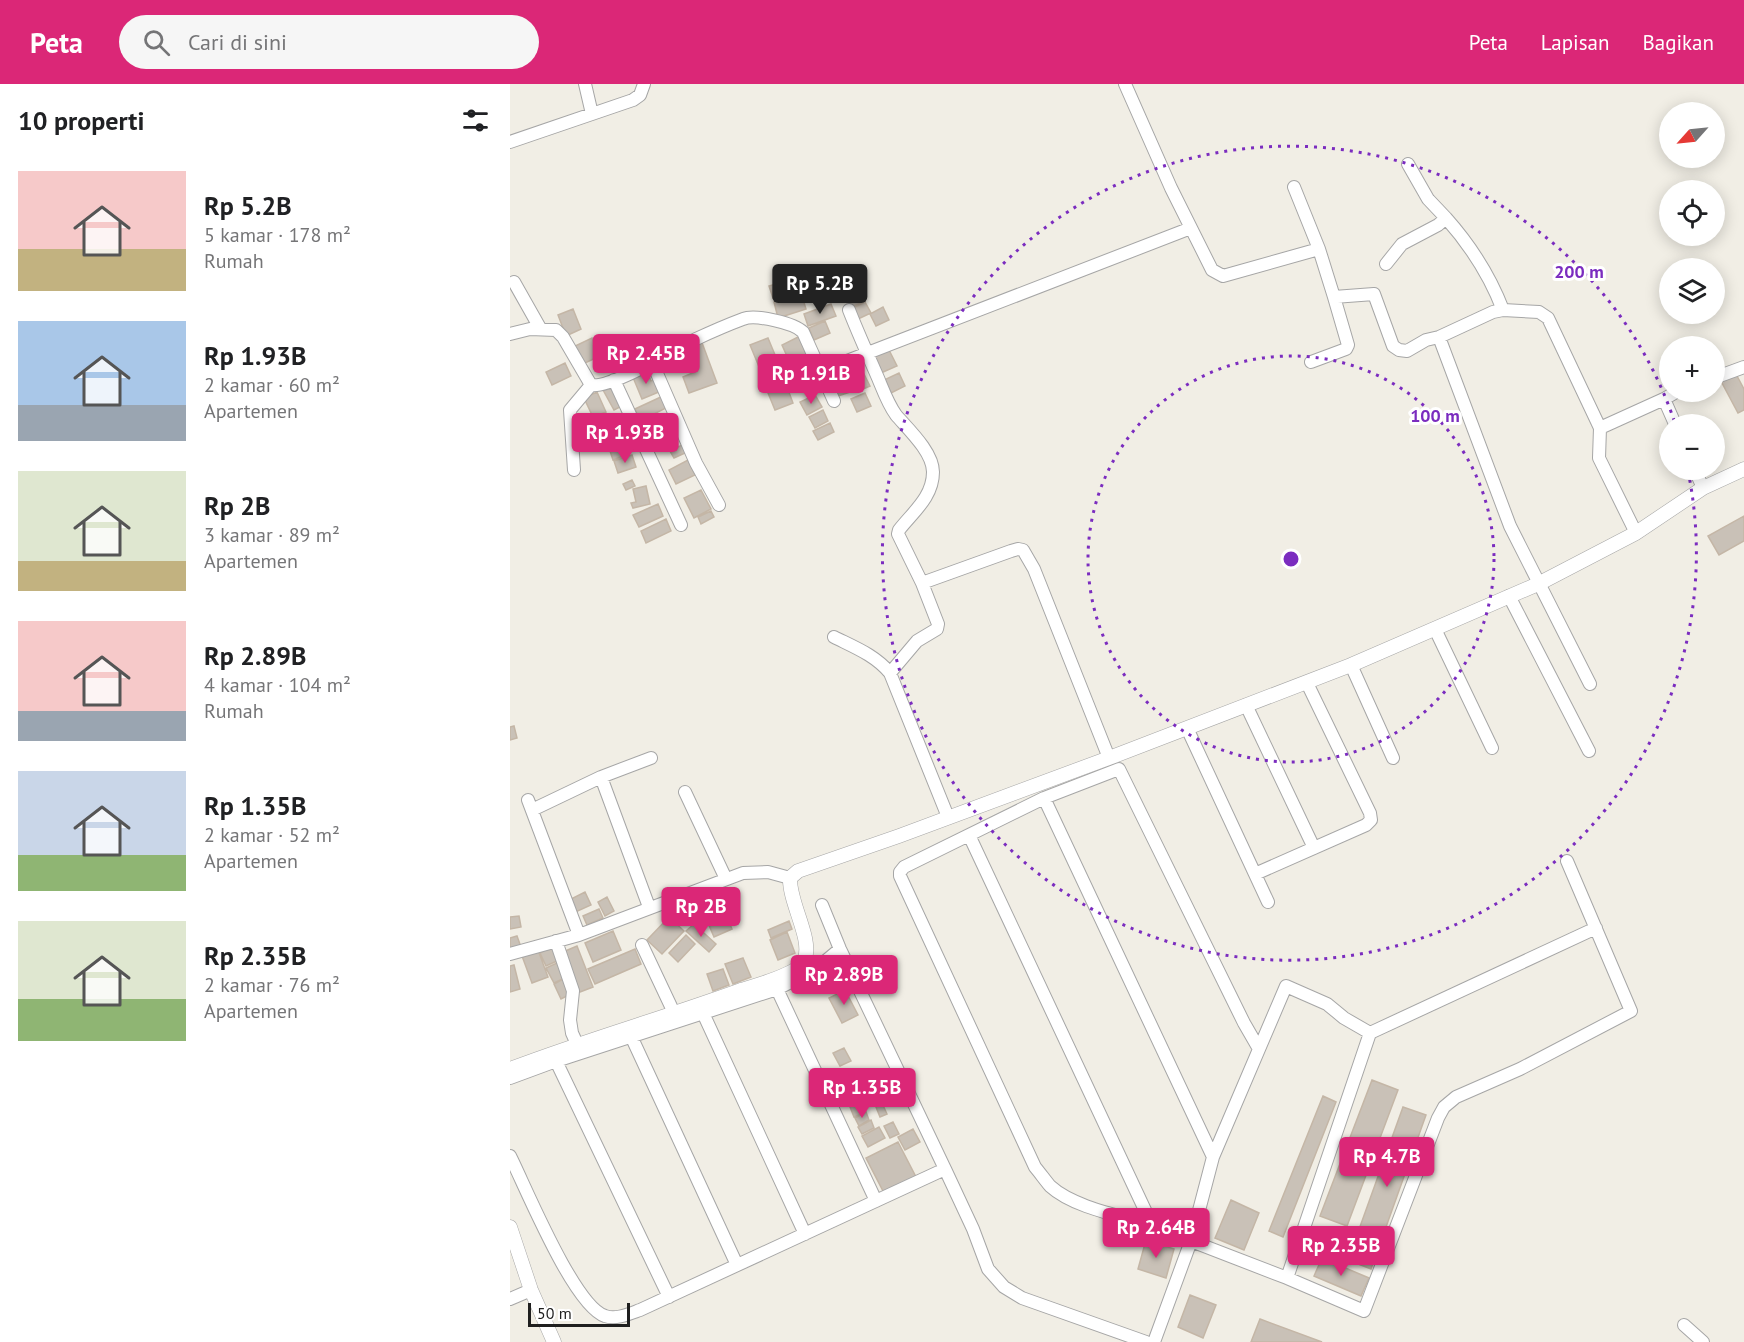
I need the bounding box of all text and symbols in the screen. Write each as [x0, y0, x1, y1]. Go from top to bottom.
search box [119, 15, 539, 69]
text: Peta [30, 24, 83, 61]
icon: search [140, 26, 173, 59]
text: Cari di sini [188, 28, 287, 56]
text: Peta [1469, 29, 1508, 56]
text: Lapisan [1541, 29, 1609, 56]
text: Bagikan [1642, 29, 1714, 56]
north arrow [1659, 102, 1725, 168]
map controls [1659, 102, 1725, 480]
text: 10 properti [18, 104, 144, 137]
icon: filters [459, 104, 492, 137]
button: locate [1659, 180, 1725, 246]
text: Rp 5.2B [204, 189, 292, 222]
icon: home [66, 195, 138, 267]
text: 5 kamar · 178 m² [204, 222, 351, 248]
text: Rumah [204, 248, 264, 274]
button: layers [1659, 258, 1725, 324]
text: 200 m [1554, 260, 1604, 283]
pin: Rp 5.2B [765, 264, 875, 315]
text: Rp 5.2B [786, 270, 854, 296]
pin: Rp 2.45B [584, 334, 708, 385]
button: + [1659, 336, 1725, 402]
text: Rp 1.93B [204, 339, 306, 372]
text: Rp 2.45B [607, 340, 685, 366]
icon: home [66, 345, 138, 417]
pin: Rp 1.91B [749, 354, 873, 405]
text: Rp 1.91B [772, 360, 850, 386]
text: 2 kamar · 60 m² [204, 372, 340, 398]
text: Apartemen [204, 398, 298, 424]
text: 100 m [1410, 404, 1460, 427]
pin: Rp 1.93B [563, 413, 687, 464]
button: − [1659, 414, 1725, 480]
text: Rp 1.93B [586, 419, 664, 445]
text: Rp 2B [204, 489, 270, 522]
icon: home [66, 495, 138, 567]
text: 3 kamar · 89 m² [204, 522, 340, 548]
text: Apartemen [204, 548, 298, 574]
centre of rings [1281, 549, 1301, 569]
text: Rp 2.89B [204, 639, 306, 672]
icon: home [66, 645, 138, 717]
text: 4 kamar · 104 m² [204, 672, 351, 698]
text: Rumah [204, 698, 264, 724]
text: Rp 1.35B [204, 789, 306, 822]
icon: home [66, 795, 138, 867]
text: 2 kamar · 52 m² [204, 822, 340, 848]
text: Apartemen [204, 848, 298, 874]
pin: Rp 2B [659, 887, 743, 938]
text: Rp 2B [675, 893, 727, 919]
text: Rp 2.35B [204, 939, 306, 972]
icon: home [66, 945, 138, 1017]
pin: Rp 2.89B [782, 955, 906, 1006]
text: Rp 2.89B [805, 961, 883, 987]
text: 2 kamar · 76 m² [204, 972, 340, 998]
text: Apartemen [204, 998, 298, 1024]
pin: Rp 1.35B [800, 1068, 924, 1119]
text: Rp 1.35B [823, 1074, 901, 1100]
pin: Rp 4.7B [1332, 1137, 1442, 1188]
text: Rp 4.7B [1353, 1143, 1421, 1169]
pin: Rp 2.64B [1094, 1208, 1218, 1259]
text: Rp 2.64B [1117, 1214, 1195, 1240]
pin: Rp 2.35B [1279, 1226, 1403, 1277]
text: Rp 2.35B [1302, 1232, 1380, 1258]
scale bar [528, 1300, 630, 1328]
text: 50 m [537, 1303, 572, 1323]

